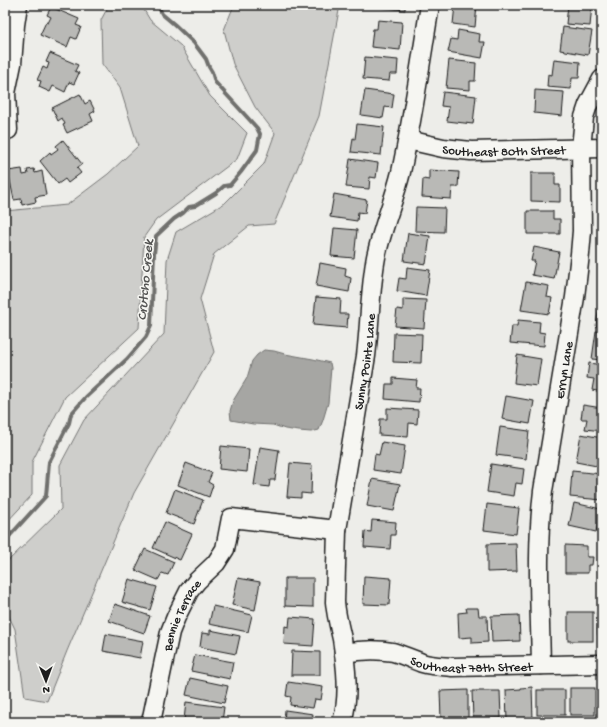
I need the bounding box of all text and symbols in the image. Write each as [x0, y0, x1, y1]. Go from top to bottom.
street label: Southeast 80th Street [442, 143, 567, 161]
water label: Crutcho Creek [134, 237, 159, 321]
street label: Sunny Pointe Lane [352, 313, 380, 411]
street label: Erryn Lane [553, 340, 578, 400]
street label: Bennie Terrace [161, 577, 206, 653]
street label: Southeast 78th Street [408, 654, 534, 677]
north arrow [26, 661, 66, 701]
text: N [42, 683, 50, 695]

